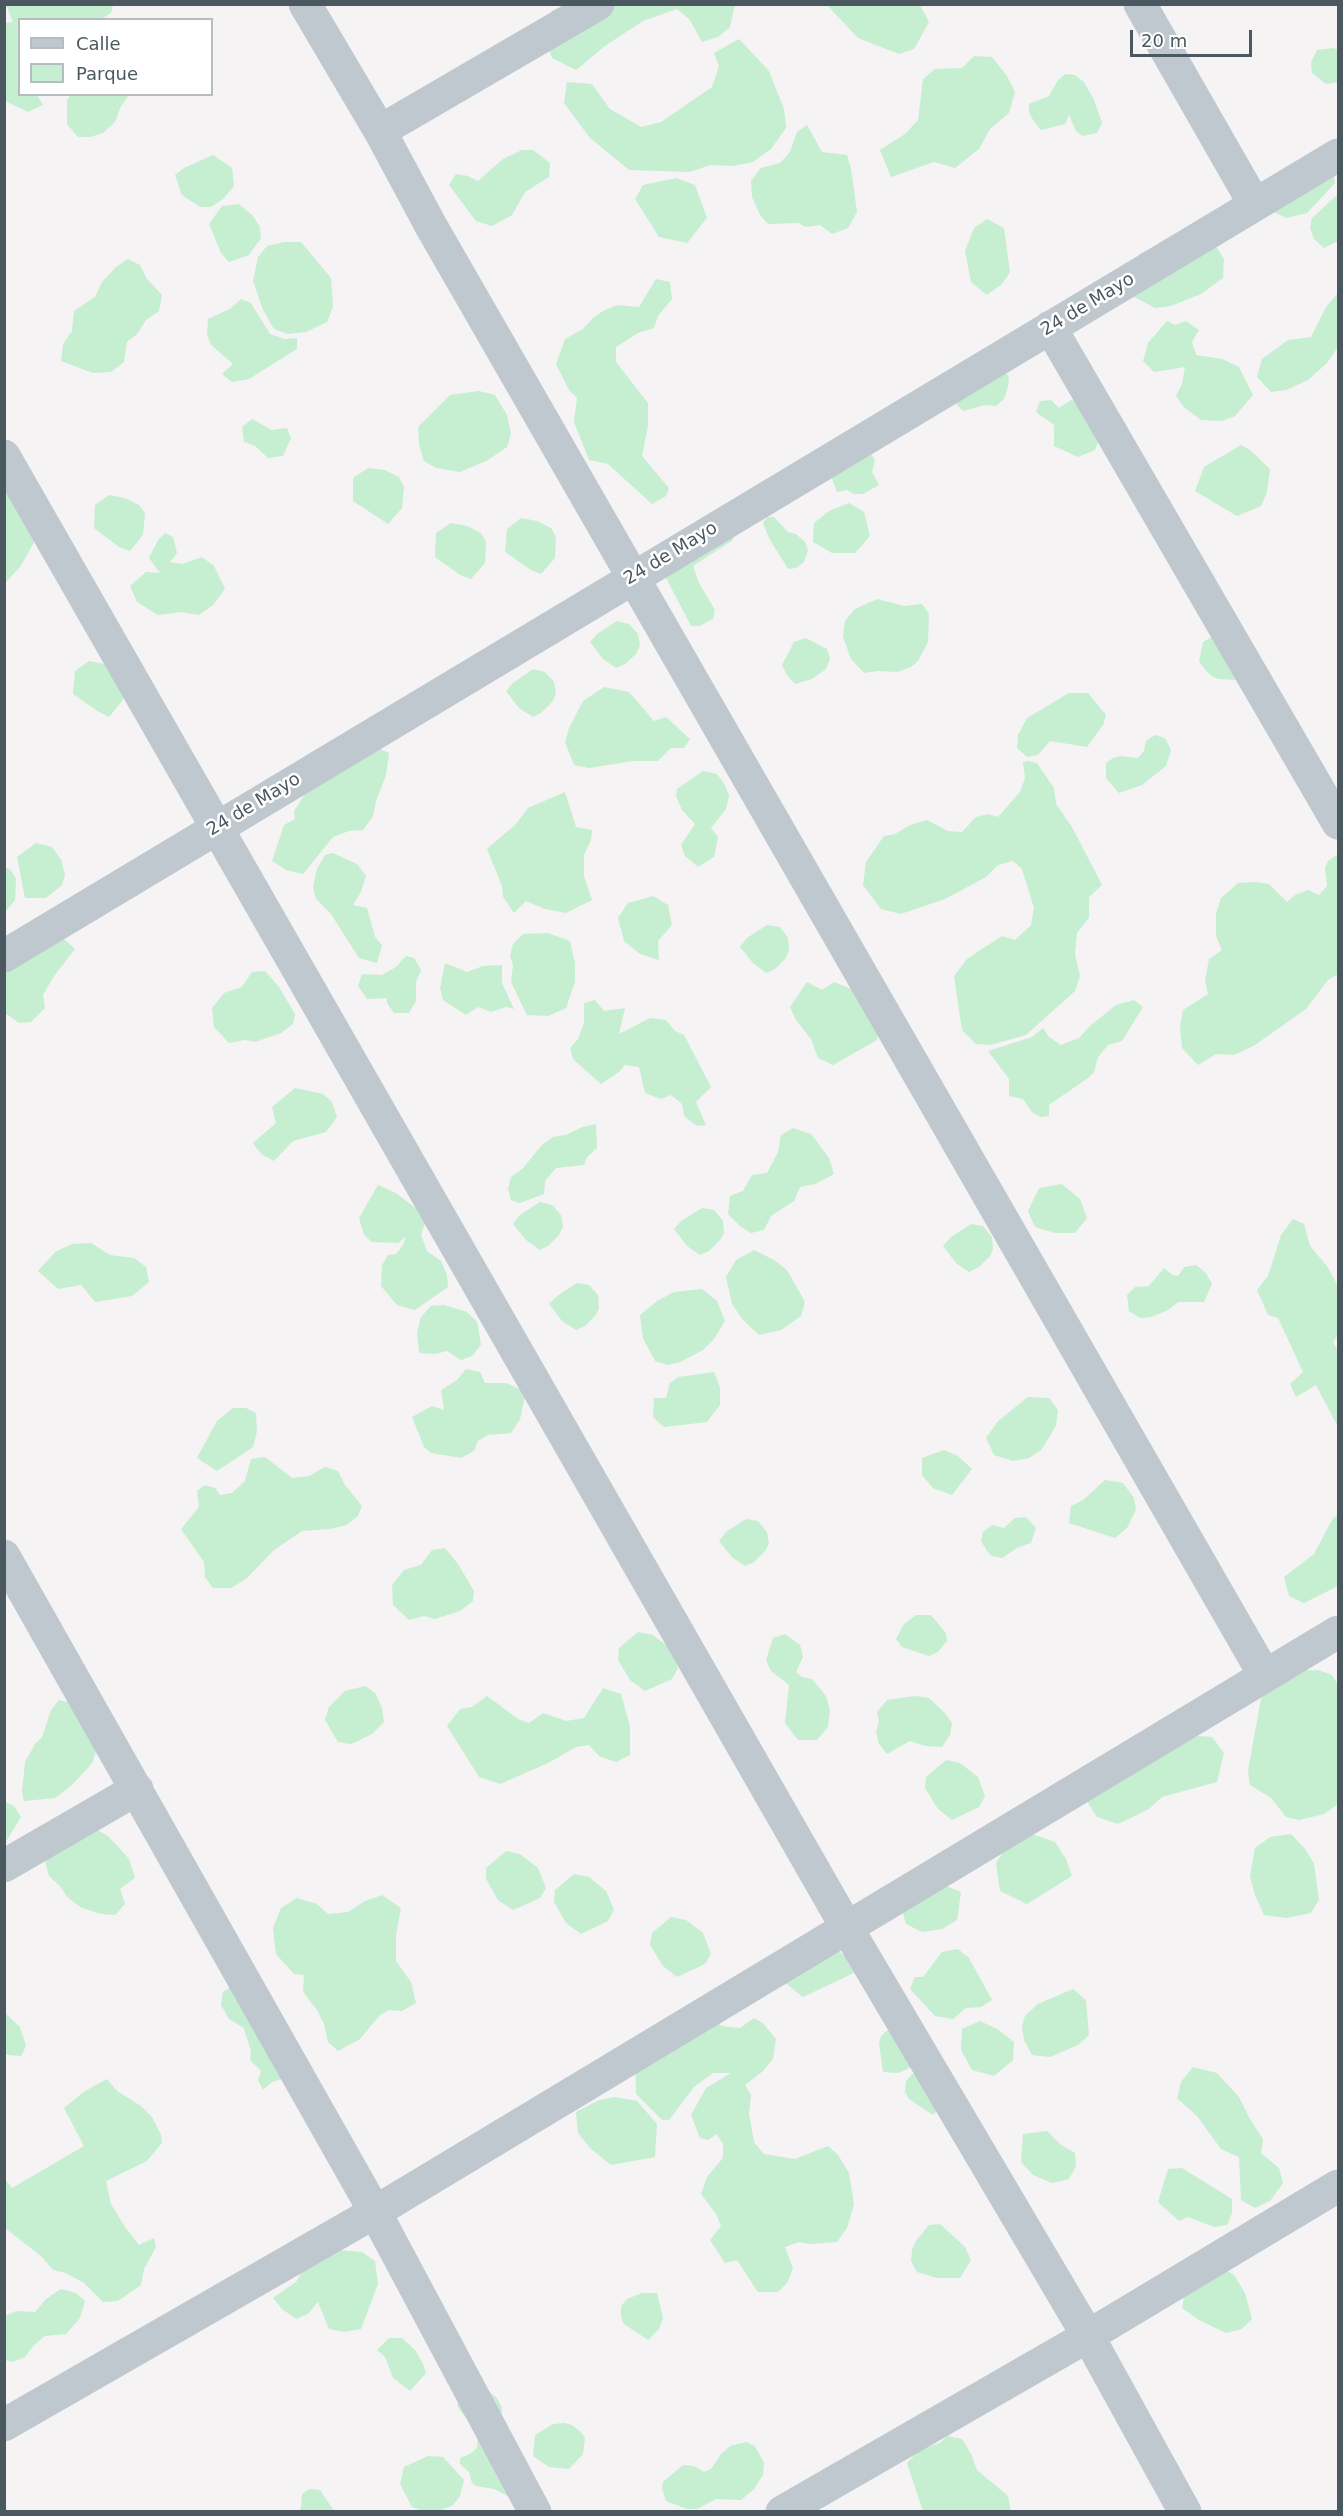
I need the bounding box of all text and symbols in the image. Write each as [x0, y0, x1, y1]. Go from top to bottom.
legend [18, 18, 213, 96]
scale bar [1133, 18, 1254, 56]
text: 20 m [1141, 30, 1187, 51]
text: Calle [76, 33, 121, 54]
text: Parque [76, 63, 138, 84]
street label: 24 de Mayo [1037, 269, 1139, 341]
street label: 24 de Mayo [620, 518, 722, 590]
street label: 24 de Mayo [203, 769, 305, 841]

